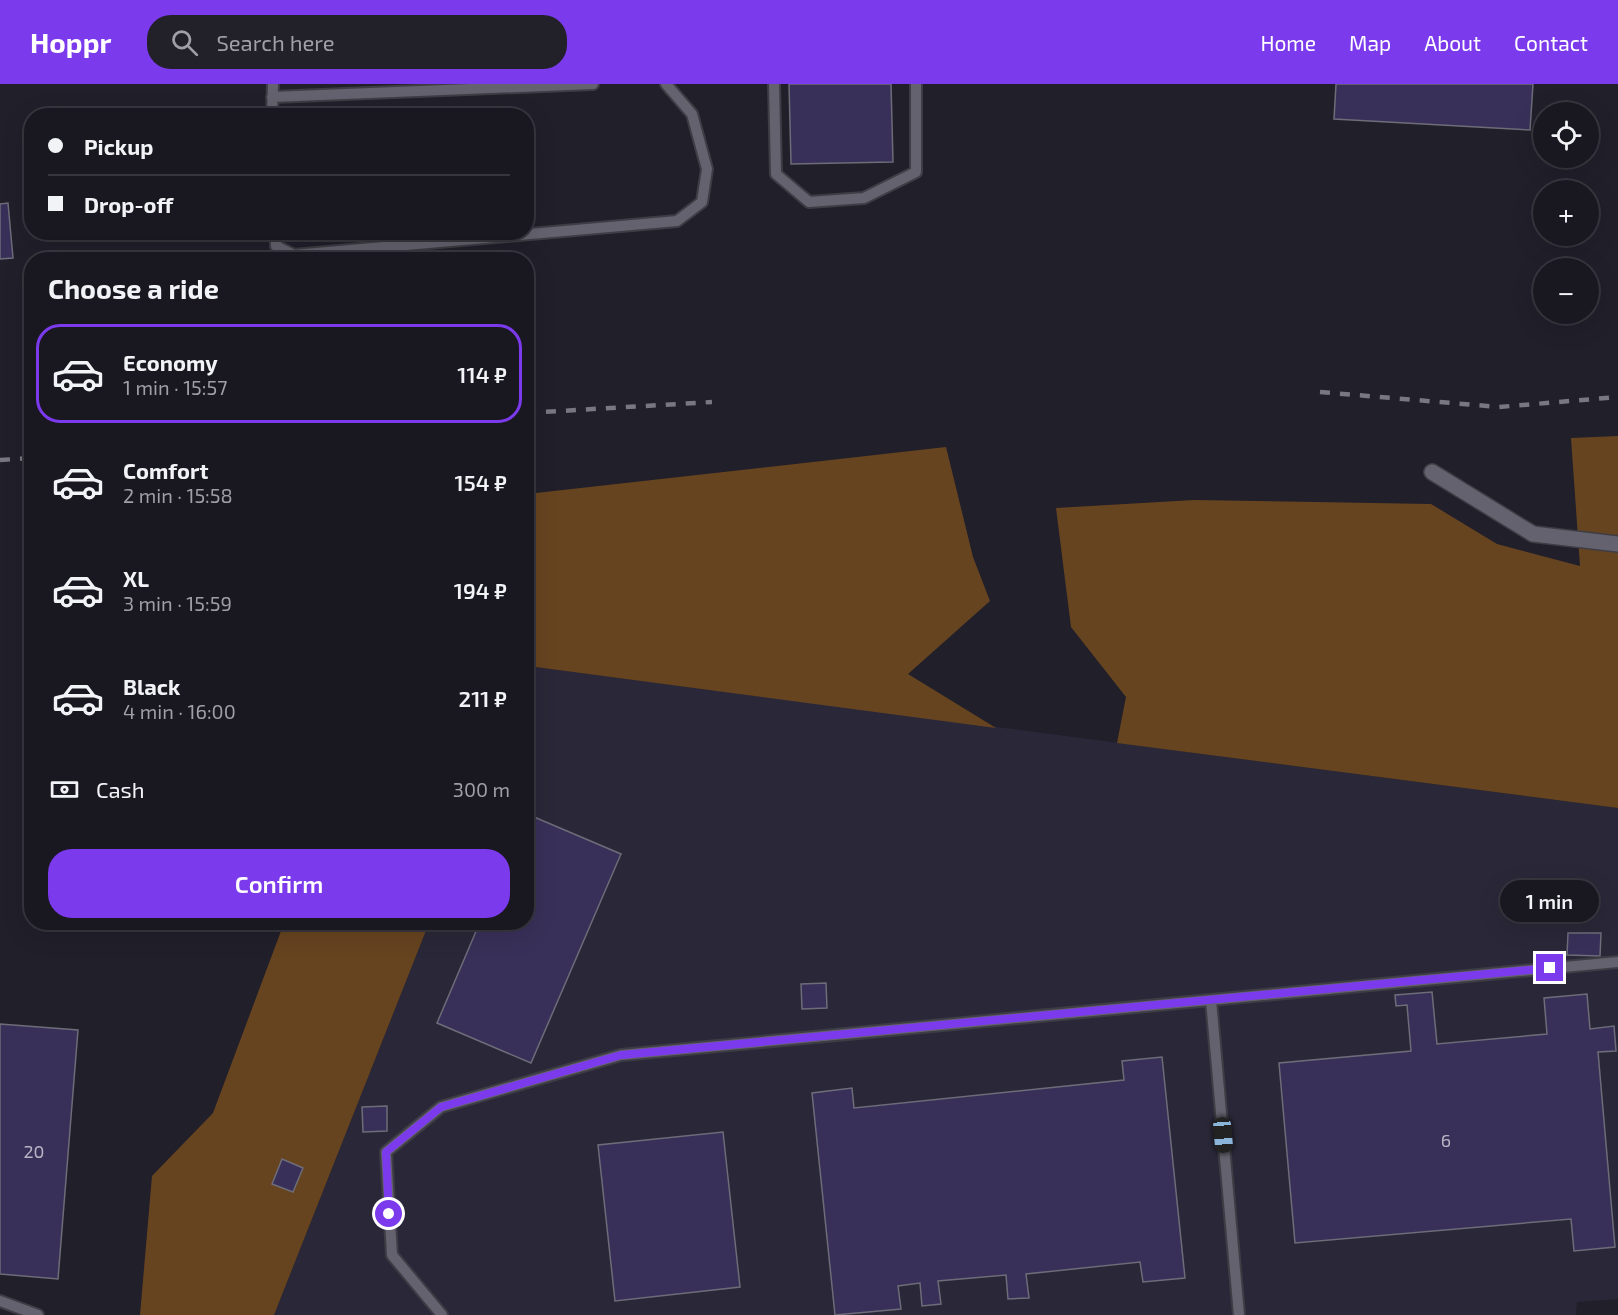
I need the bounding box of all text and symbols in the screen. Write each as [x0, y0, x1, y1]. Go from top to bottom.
search box [147, 15, 567, 69]
text: Hoppr [30, 25, 111, 59]
icon: search [168, 26, 201, 59]
text: Search here [216, 29, 335, 55]
text: Home [1260, 30, 1316, 55]
text: Map [1349, 30, 1391, 55]
text: About [1424, 30, 1481, 55]
text: Contact [1514, 30, 1588, 55]
map controls [1533, 102, 1599, 324]
button: locate [1533, 102, 1599, 168]
text: Pickup [84, 133, 153, 159]
button: + [1533, 180, 1599, 246]
text: Drop-off [84, 191, 173, 217]
button: − [1533, 258, 1599, 324]
text: Choose a ride [48, 272, 219, 304]
icon: car [51, 347, 105, 401]
text: Economy [123, 349, 218, 375]
text: 114 ₽ [457, 361, 507, 387]
text: 1 min · 15:57 [123, 375, 228, 399]
icon: car [51, 455, 105, 509]
text: Comfort [123, 457, 208, 483]
text: 154 ₽ [455, 469, 507, 495]
text: 2 min · 15:58 [123, 483, 233, 507]
icon: car [51, 563, 105, 617]
text: XL [123, 565, 149, 591]
text: 194 ₽ [454, 577, 507, 603]
text: 3 min · 15:59 [123, 591, 232, 615]
icon: car [51, 671, 105, 725]
text: Black [123, 673, 180, 699]
text: 211 ₽ [459, 685, 507, 711]
text: 4 min · 16:00 [123, 699, 236, 723]
icon: cash [48, 773, 81, 806]
text: Cash [96, 776, 145, 802]
text: 300 m [453, 777, 510, 801]
button: Confirm [48, 849, 510, 918]
callout: 1 min [1500, 881, 1600, 923]
text: 1 min [1526, 889, 1573, 913]
route end [1536, 954, 1563, 981]
car [1212, 1116, 1234, 1154]
house number: 6 [1441, 1129, 1451, 1151]
house number: 20 [24, 1140, 44, 1162]
route start [375, 1200, 402, 1227]

